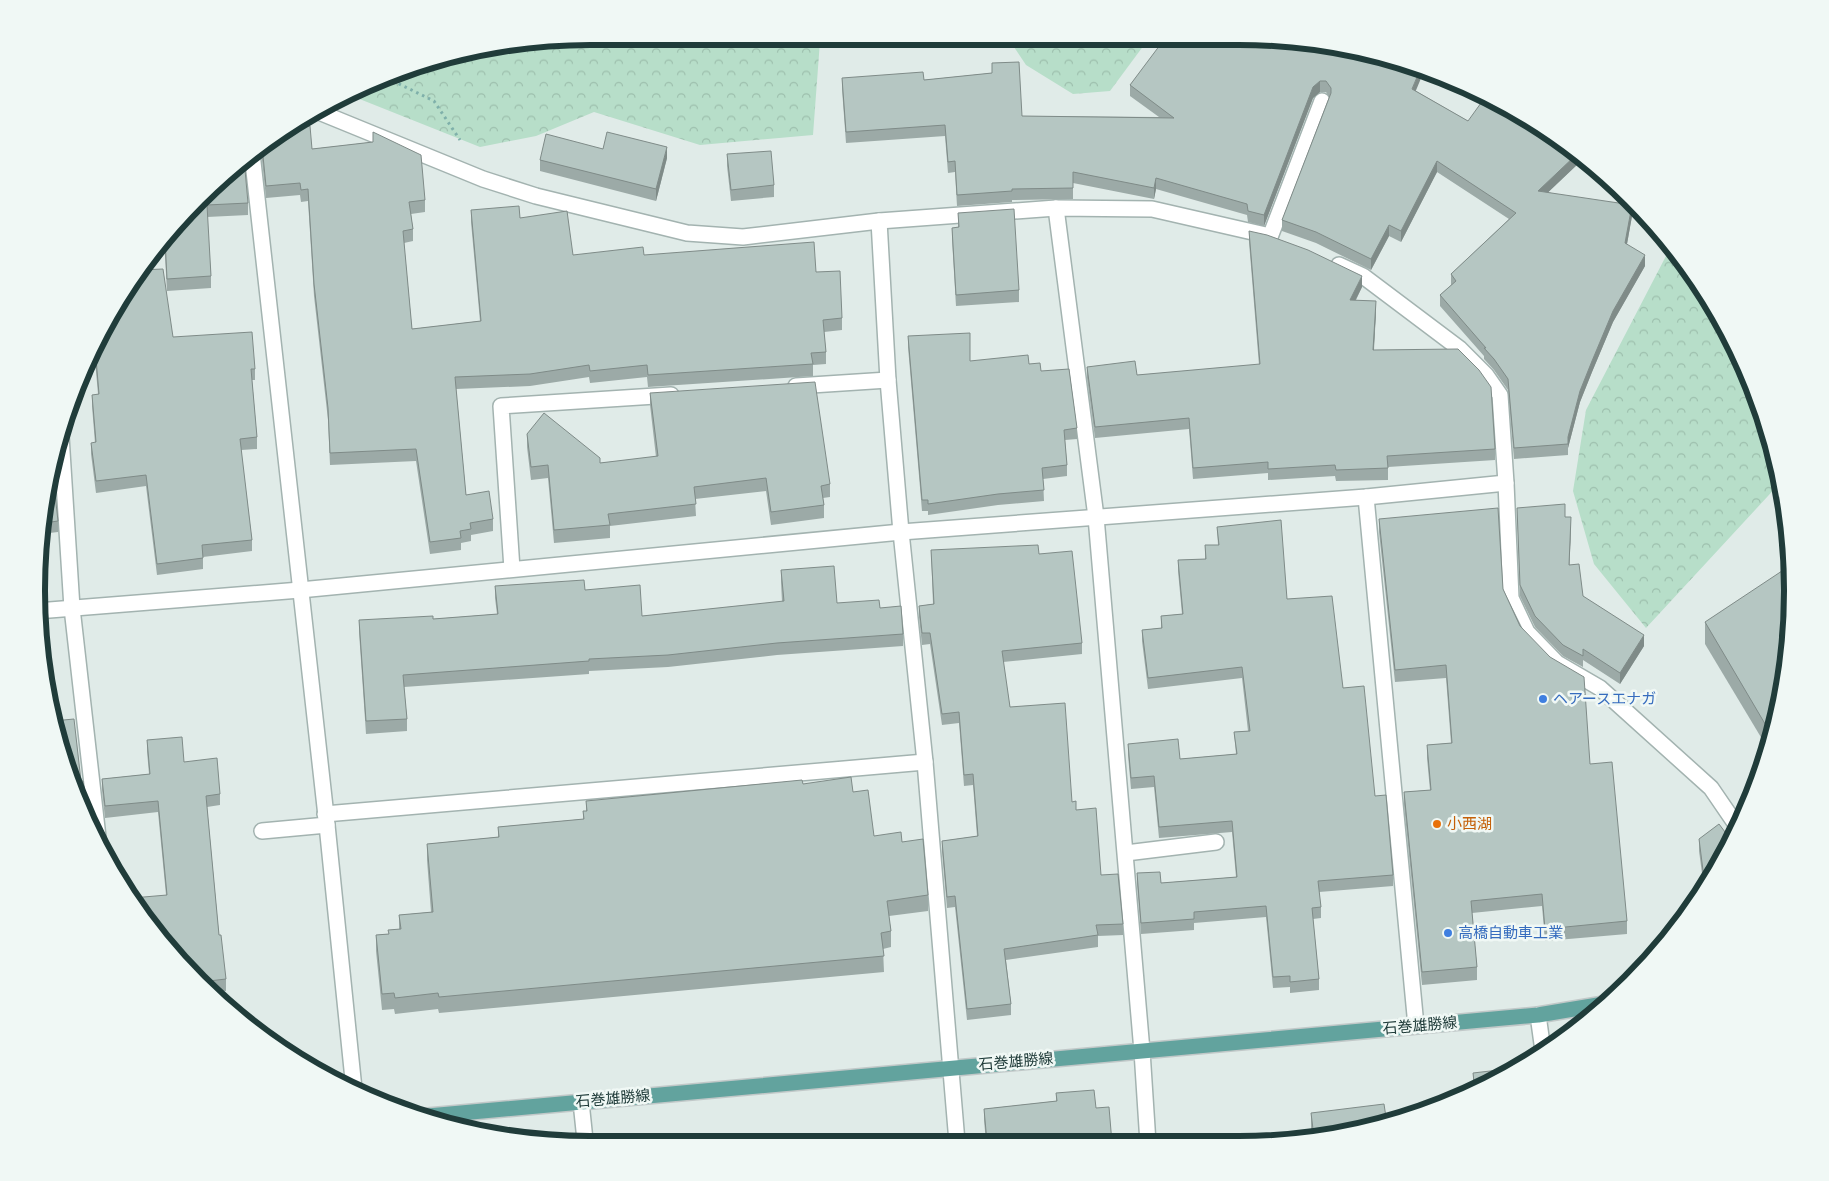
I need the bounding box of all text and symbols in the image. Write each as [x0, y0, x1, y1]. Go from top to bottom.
place label: ヘアースエナガ [1553, 690, 1656, 709]
marker: ヘアースエナガ [1537, 693, 1549, 705]
place label: 小西湖 [1447, 815, 1492, 834]
marker: 小西湖 [1431, 818, 1443, 830]
place label: 高橋自動車工業 [1458, 924, 1563, 943]
marker: 高橋自動車工業 [1442, 927, 1454, 939]
street label: 石巻雄勝線 [1382, 1013, 1458, 1039]
street label: 石巻雄勝線 [978, 1049, 1054, 1075]
street label: 石巻雄勝線 [575, 1086, 651, 1112]

